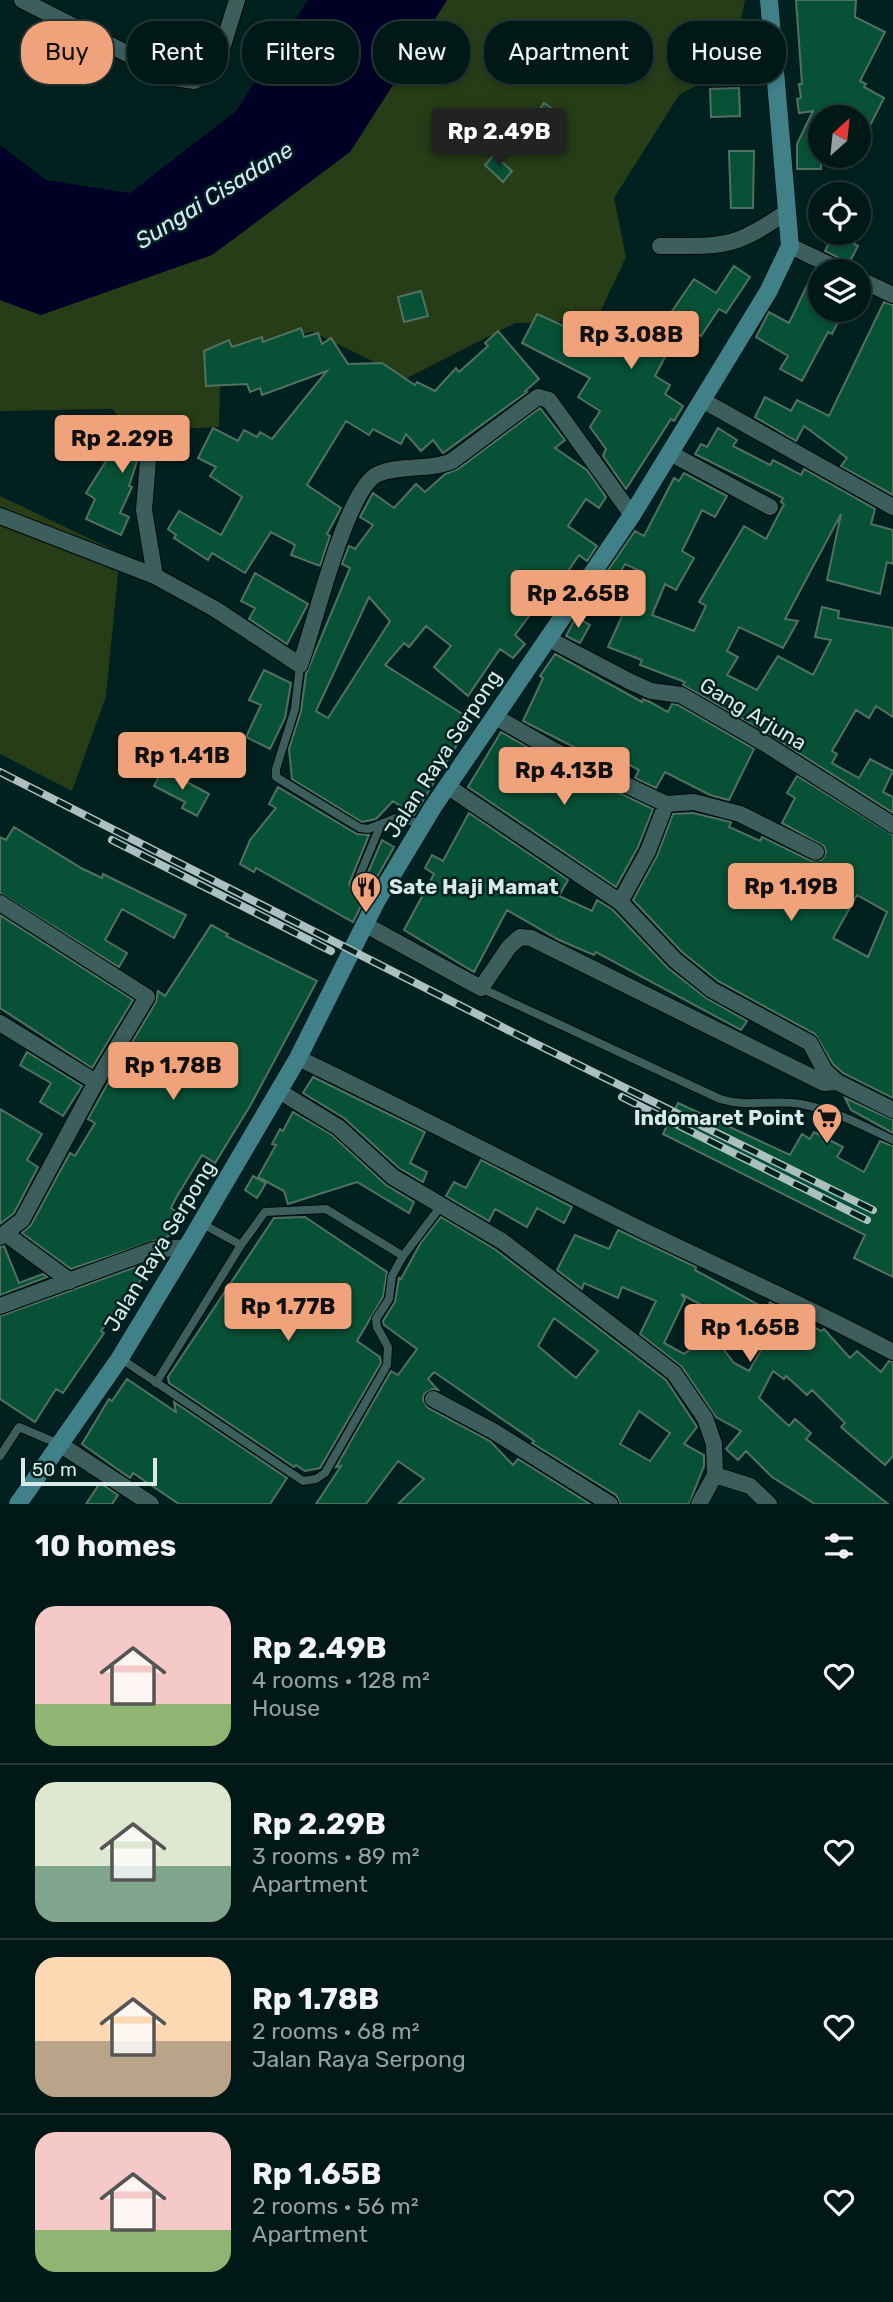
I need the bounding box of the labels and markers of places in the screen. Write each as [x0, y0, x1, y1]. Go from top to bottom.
pin: Rp 2.49B [427, 108, 571, 168]
pin: Rp 3.08B [559, 312, 703, 371]
pin: Rp 2.29B [50, 416, 194, 475]
pin: Rp 2.65B [506, 570, 650, 630]
pin: Rp 1.41B [110, 732, 254, 792]
pin: Rp 4.13B [492, 748, 636, 807]
pin: Rp 1.19B [719, 864, 863, 923]
restaurant icon: Sate Haji Mamat [349, 870, 383, 914]
place label: Sate Haji Mamat [389, 874, 559, 899]
pin: Rp 1.78B [101, 1042, 245, 1102]
supermarket icon: Indomaret Point [810, 1101, 844, 1145]
place label: Indomaret Point [634, 1105, 804, 1130]
pin: Rp 1.77B [216, 1284, 360, 1343]
pin: Rp 1.65B [678, 1304, 822, 1364]

